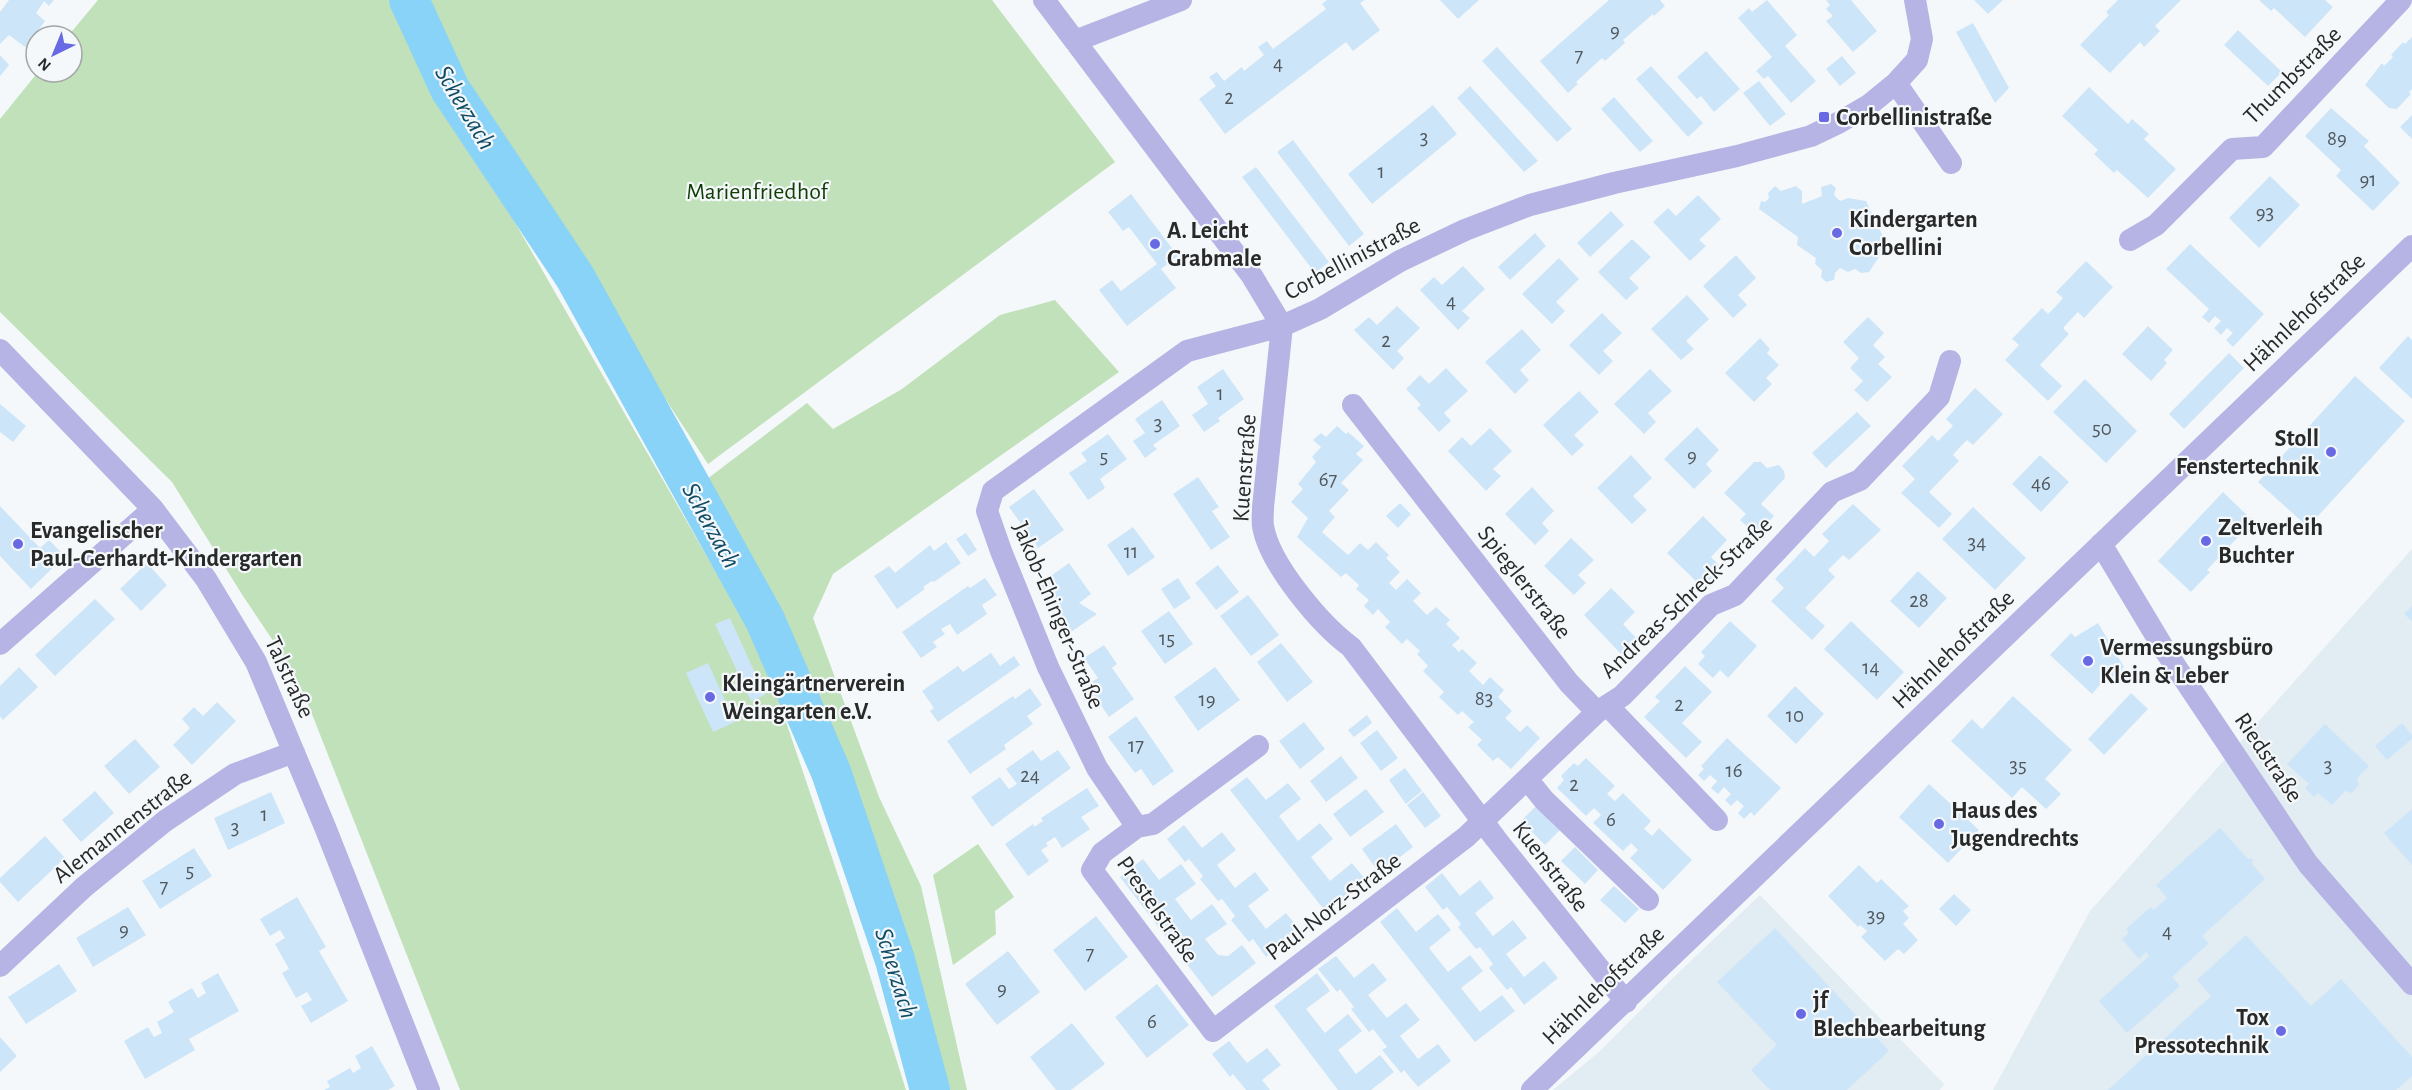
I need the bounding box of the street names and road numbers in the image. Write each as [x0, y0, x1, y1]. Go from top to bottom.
street label: Thumbstraße [2239, 22, 2346, 129]
street label: Corbellinistraße [1281, 213, 1424, 305]
street label: Hähnlehofstraße [2239, 249, 2370, 377]
street label: Kuenstraße [1229, 413, 1261, 523]
street label: Andreas-Schreck-Straße [1596, 512, 1777, 683]
street label: Jakob-Ehinger-Straße [1008, 518, 1108, 712]
street label: Spieglerstraße [1473, 522, 1576, 644]
street label: Hähnlehofstraße [1888, 586, 2019, 714]
street label: Talstraße [260, 633, 318, 722]
street label: Riedstraße [2230, 709, 2307, 807]
street label: Alemannenstraße [49, 765, 196, 888]
street label: Kuenstraße [1508, 817, 1593, 917]
street label: Paul-Norz-Straße [1262, 848, 1406, 965]
street label: Prestelstraße [1112, 852, 1202, 967]
street label: Hähnlehofstraße [1538, 922, 1669, 1050]

